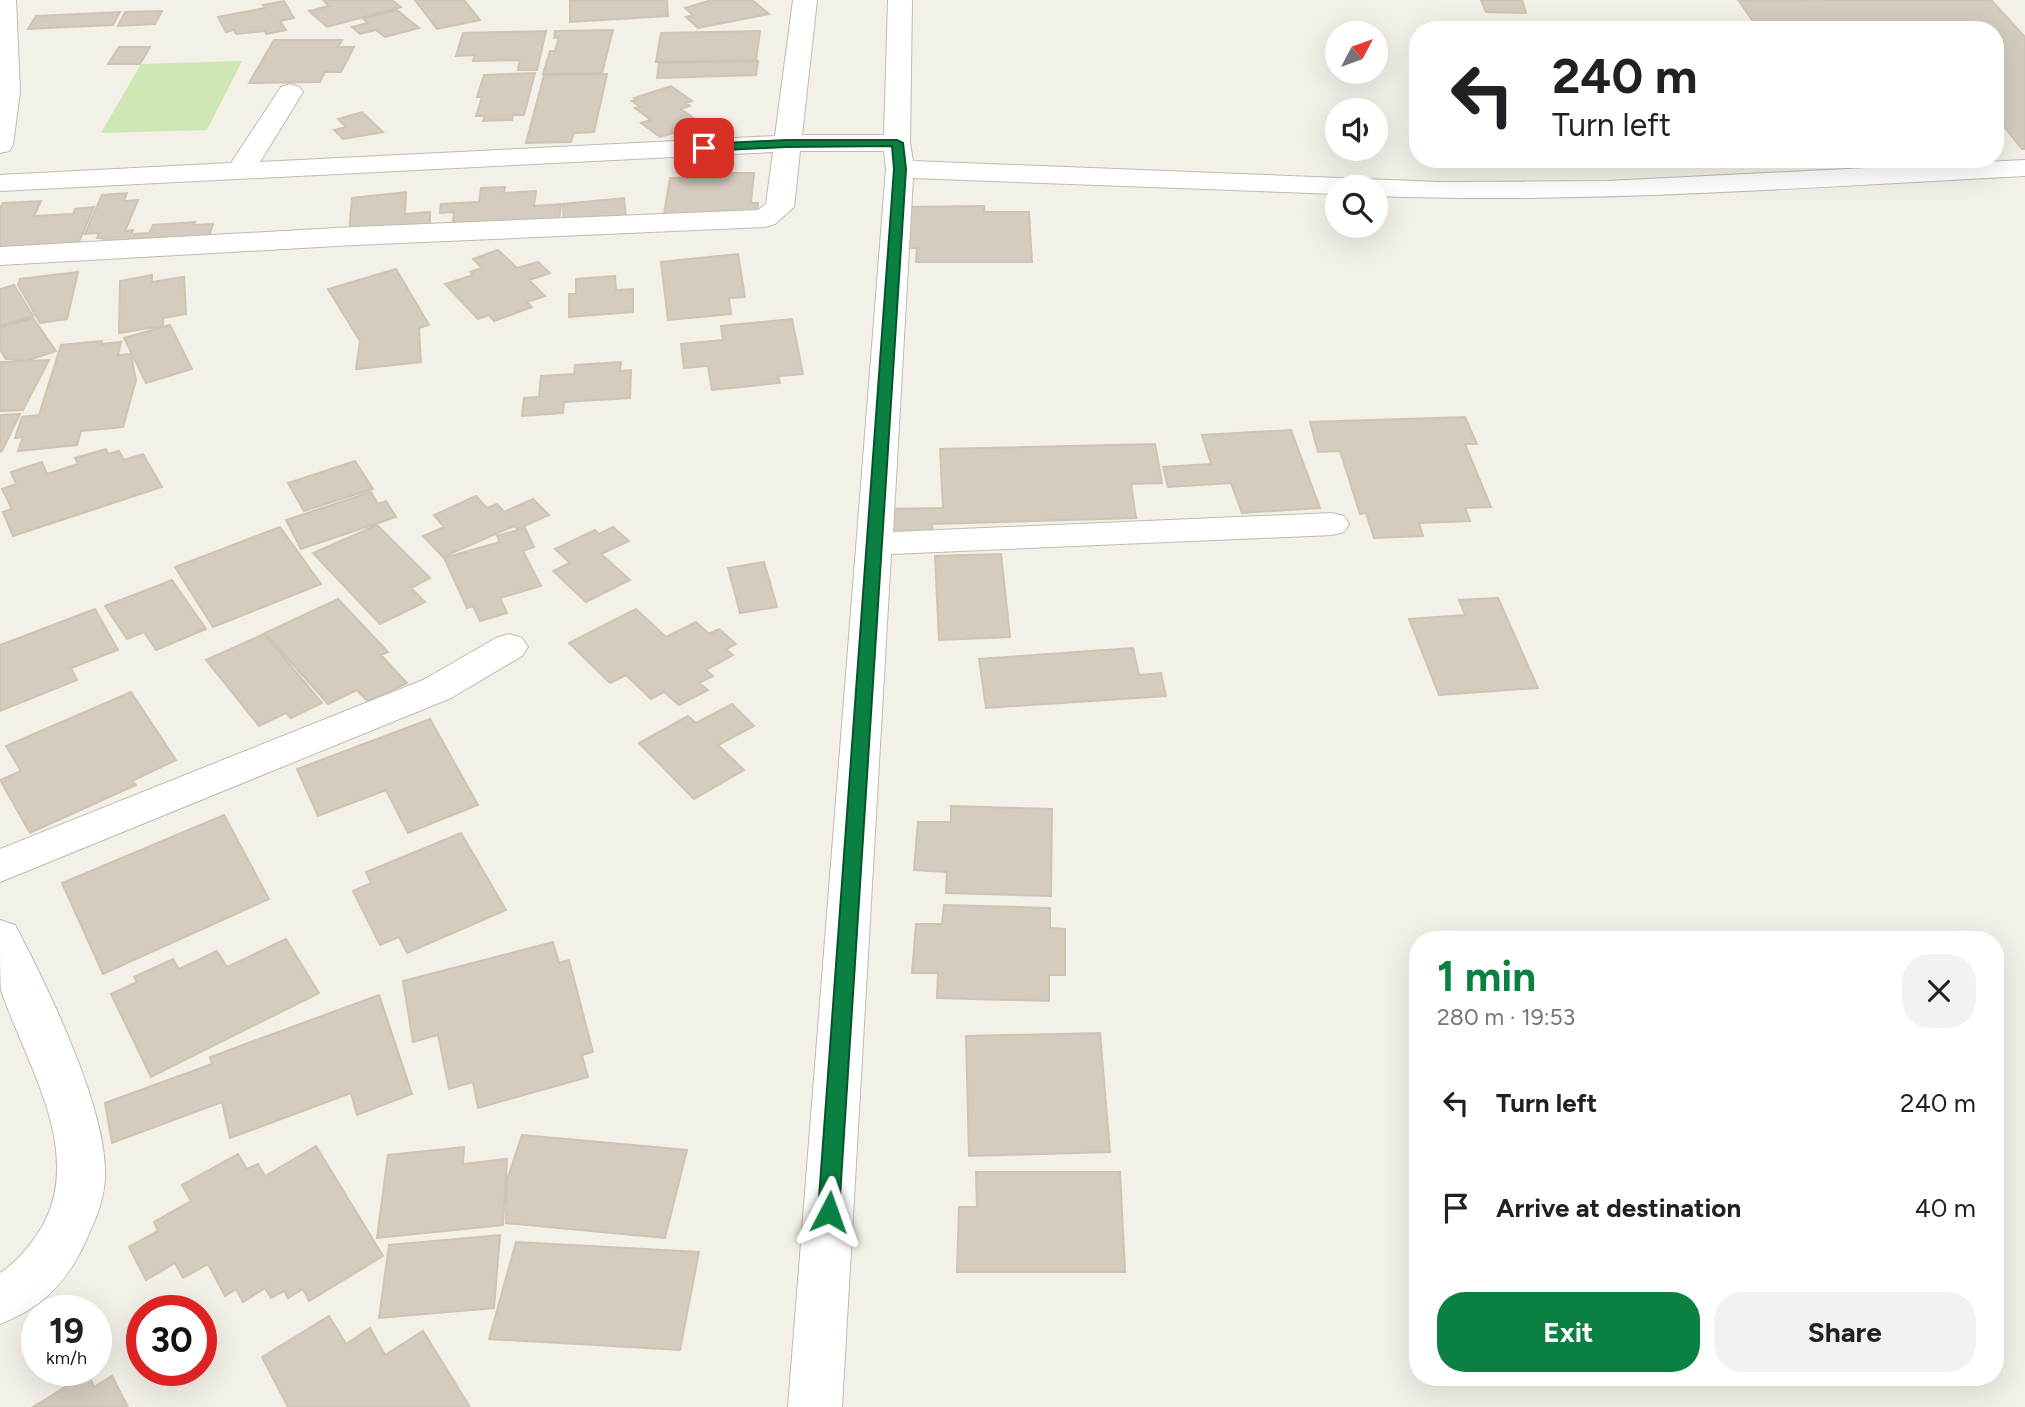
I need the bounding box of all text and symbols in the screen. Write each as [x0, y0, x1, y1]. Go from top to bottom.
north arrow [1325, 21, 1388, 84]
map controls [1325, 21, 1388, 238]
text: 240 m [1552, 46, 1698, 105]
icon: left [1437, 49, 1528, 140]
button: sound [1325, 98, 1388, 161]
text: Turn left [1552, 106, 1671, 144]
pin [674, 118, 734, 178]
icon: arrive [685, 129, 723, 167]
button: search [1325, 175, 1388, 238]
text: 1 min [1437, 951, 1536, 1002]
button: close [1902, 954, 1976, 1028]
text: 280 m · 19:53 [1437, 1003, 1575, 1031]
icon: left [1437, 1084, 1475, 1122]
text: Turn left [1496, 1087, 1597, 1119]
text: 240 m [1900, 1087, 1976, 1119]
position arrow [792, 1175, 866, 1249]
icon: arrive [1437, 1189, 1475, 1227]
text: Arrive at destination [1496, 1192, 1741, 1224]
text: 40 m [1915, 1192, 1976, 1224]
button: Exit [1437, 1292, 1700, 1372]
button: Share [1714, 1292, 1976, 1372]
speed limit sign: 30 [126, 1295, 217, 1386]
text: 19 [49, 1310, 84, 1352]
text: km/h [46, 1347, 87, 1369]

